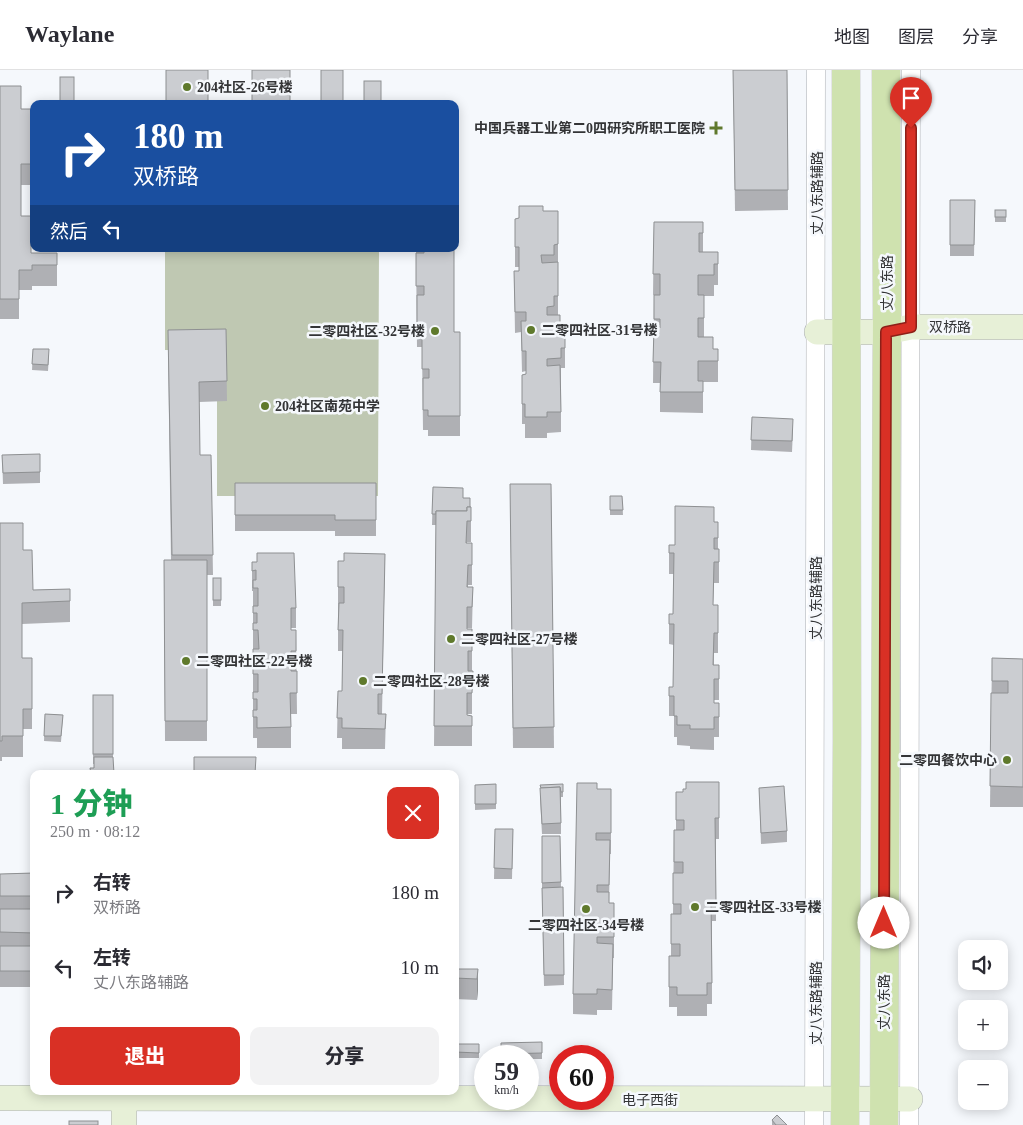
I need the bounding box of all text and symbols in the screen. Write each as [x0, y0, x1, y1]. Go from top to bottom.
text: Waylane [25, 21, 114, 47]
text: 地图 [834, 27, 870, 47]
text: 图层 [898, 27, 934, 47]
text: 分享 [962, 27, 998, 47]
pin [890, 77, 932, 128]
place label: 204社区-26号楼 [197, 79, 293, 95]
marker: 204社区-26号楼 [181, 81, 193, 93]
icon: arrive [897, 84, 925, 112]
text: 180 m [133, 117, 223, 156]
icon: right [50, 120, 115, 185]
place label: 中国兵器工业第二0四研究所职工医院 [474, 120, 705, 136]
marker: 中国兵器工业第二0四研究所职工医院 [709, 121, 723, 135]
street label: 丈八东路辅路 [810, 151, 825, 235]
text: 双桥路 [133, 164, 199, 189]
icon: left [98, 215, 126, 243]
text: 然后 [50, 221, 88, 242]
street label: 丈八东路 [880, 255, 895, 311]
street label: 双桥路 [929, 320, 971, 335]
place label: 二零四社区-31号楼 [541, 322, 658, 338]
place label: 二零四社区-32号楼 [308, 323, 425, 339]
marker: 二零四社区-31号楼 [525, 324, 537, 336]
marker: 二零四社区-32号楼 [429, 325, 441, 337]
place label: 204社区南苑中学 [275, 398, 380, 414]
marker: 204社区南苑中学 [259, 400, 271, 412]
street label: 丈八东路辅路 [809, 556, 824, 640]
place label: 二零四社区-27号楼 [461, 631, 578, 647]
marker: 二零四社区-27号楼 [445, 633, 457, 645]
place label: 二零四社区-22号楼 [196, 653, 313, 669]
marker: 二零四社区-22号楼 [180, 655, 192, 667]
place label: 二零四社区-28号楼 [373, 673, 490, 689]
marker: 二零四社区-28号楼 [357, 675, 369, 687]
place label: 二零四餐饮中心 [899, 753, 997, 768]
marker: 二零四餐饮中心 [1001, 754, 1013, 766]
text: 1 分钟 [50, 787, 133, 820]
button: close [387, 787, 439, 839]
text: 250 m · 08:12 [50, 823, 140, 840]
text: 右转 [93, 872, 131, 893]
icon: right [50, 879, 78, 907]
text: 180 m [391, 882, 439, 903]
position arrow [857, 896, 909, 948]
text: 双桥路 [93, 899, 141, 916]
place label: 二零四社区-33号楼 [705, 899, 822, 915]
marker: 二零四社区-33号楼 [689, 901, 701, 913]
marker: 二零四社区-34号楼 [580, 903, 592, 915]
place label: 二零四社区-34号楼 [528, 917, 644, 933]
map controls [958, 940, 1008, 1110]
button: sound [958, 940, 1008, 990]
text: 左转 [93, 947, 131, 968]
icon: left [50, 954, 78, 982]
text: 10 m [400, 957, 439, 978]
street label: 丈八东路辅路 [809, 961, 824, 1045]
text: 丈八东路辅路 [93, 974, 189, 991]
street label: 丈八东路 [877, 974, 892, 1030]
button: + [958, 1000, 1008, 1050]
button: 退出 [50, 1027, 240, 1085]
button: 分享 [250, 1027, 439, 1085]
speed limit sign: 60 [549, 1045, 614, 1110]
text: 59 [494, 1058, 519, 1085]
button: − [958, 1060, 1008, 1110]
text: km/h [494, 1083, 519, 1097]
street label: 电子西街 [622, 1093, 678, 1108]

